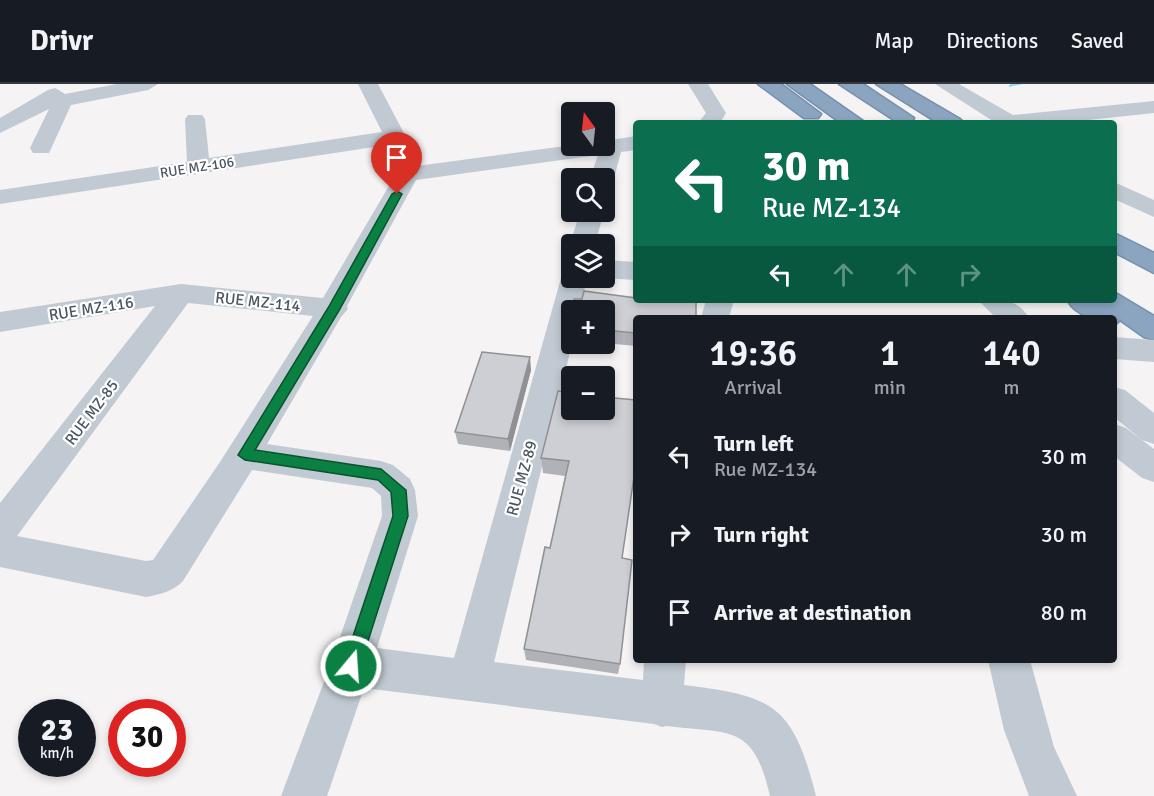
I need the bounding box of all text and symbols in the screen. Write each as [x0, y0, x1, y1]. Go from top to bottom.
text: Drivr [30, 24, 93, 58]
text: Map [875, 28, 913, 54]
text: Directions [946, 28, 1038, 54]
text: Saved [1071, 28, 1124, 54]
north arrow [561, 102, 615, 156]
map controls [561, 102, 615, 420]
pin [371, 132, 422, 194]
icon: arrive [380, 141, 413, 174]
text: 30 m [762, 141, 851, 192]
icon: left [663, 144, 741, 222]
street label: RUE MZ-106 [159, 153, 235, 182]
button: search [561, 168, 615, 222]
text: Rue MZ-134 [762, 192, 901, 225]
button: layers [561, 234, 615, 288]
icon: left [764, 258, 797, 291]
icon: ahead [827, 258, 860, 291]
icon: ahead [890, 258, 923, 291]
icon: right [953, 258, 986, 291]
street label: RUE MZ-114 [214, 288, 302, 316]
street label: RUE MZ-116 [47, 292, 135, 326]
button: + [561, 300, 615, 354]
text: 19:36 [709, 331, 797, 376]
text: 1 [880, 331, 900, 376]
text: 140 [982, 331, 1041, 376]
button: − [561, 366, 615, 420]
text: Arrival [725, 375, 782, 400]
text: min [874, 375, 906, 400]
text: m [1003, 375, 1019, 400]
street label: RUE MZ-85 [61, 376, 123, 449]
text: Turn left [714, 430, 794, 457]
street label: RUE MZ-89 [502, 439, 542, 518]
icon: left [663, 440, 696, 473]
text: 30 m [1041, 443, 1087, 470]
text: Rue MZ-134 [714, 457, 817, 482]
icon: right [663, 518, 696, 551]
text: Turn right [714, 521, 809, 548]
text: 30 m [1041, 521, 1087, 548]
icon: arrive [663, 596, 696, 629]
text: Arrive at destination [714, 599, 911, 626]
text: 80 m [1041, 599, 1087, 626]
position arrow [319, 634, 383, 698]
speed limit sign: 30 [108, 699, 186, 777]
text: 23 [41, 712, 73, 749]
text: km/h [40, 744, 74, 762]

